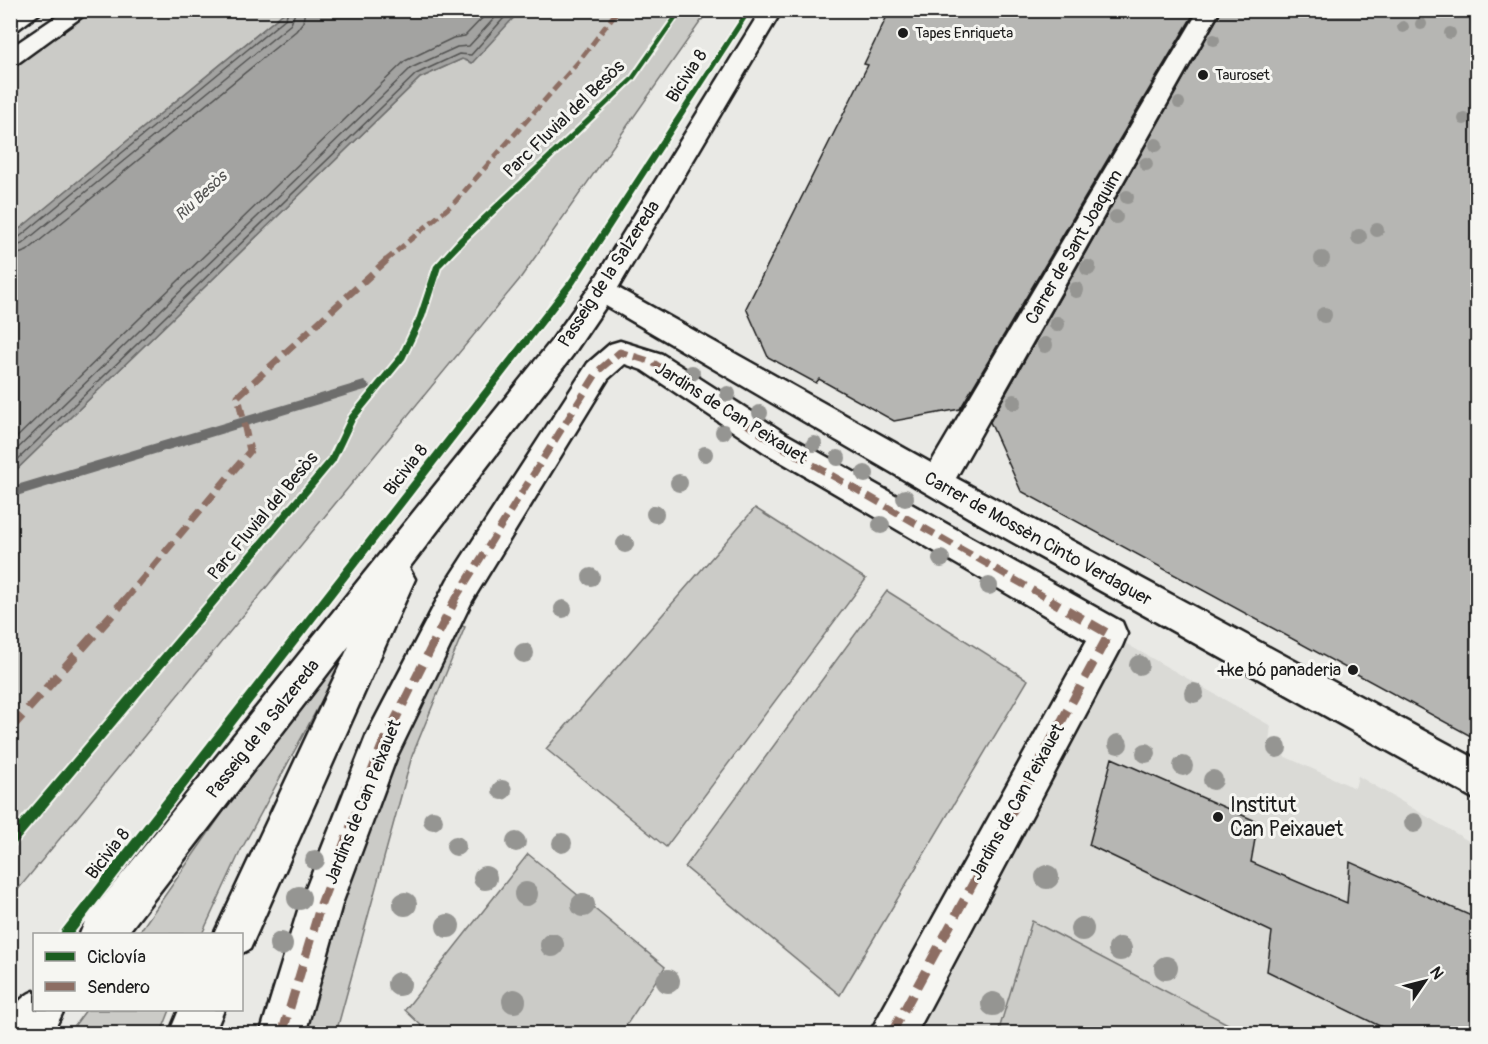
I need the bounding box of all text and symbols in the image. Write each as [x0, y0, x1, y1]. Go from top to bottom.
place label: Tapes Enriqueta [915, 24, 1013, 43]
marker: Tapes Enriqueta [896, 26, 910, 40]
street label: Bicivia 8 [661, 45, 713, 107]
street label: Parc Fluvial del Besòs [498, 55, 630, 183]
place label: Tauroset [1215, 66, 1271, 85]
marker: Tauroset [1196, 68, 1210, 82]
street label: Carrer de Sant Joaquim [1020, 165, 1128, 329]
water label: Riu Besòs [171, 166, 232, 225]
street label: Passeig de la Salzereda [553, 196, 665, 352]
street label: Jardins de Can Peixauet [650, 357, 812, 470]
street label: Bicivia 8 [379, 440, 433, 500]
street label: Parc Fluvial del Besòs [203, 447, 323, 585]
street label: Carrer de Mossèn Cinto Verdaguer [920, 467, 1156, 612]
street label: Passeig de la Salzereda [201, 655, 325, 803]
place label: +ke bó panaderia [1216, 659, 1341, 682]
marker: +ke bó panaderia [1346, 663, 1360, 677]
street label: Jardins de Can Peixauet [319, 716, 407, 888]
street label: Jardins de Can Peixauet [964, 719, 1070, 884]
place label: Institut Can Peixauet [1230, 792, 1344, 843]
marker: Institut Can Peixauet [1211, 810, 1225, 824]
street label: Bicivia 8 [81, 824, 135, 884]
legend [33, 933, 243, 1011]
text: Ciclovía [87, 946, 146, 969]
north arrow [1395, 951, 1455, 1011]
text: N [1425, 963, 1448, 983]
text: Sendero [87, 976, 150, 999]

